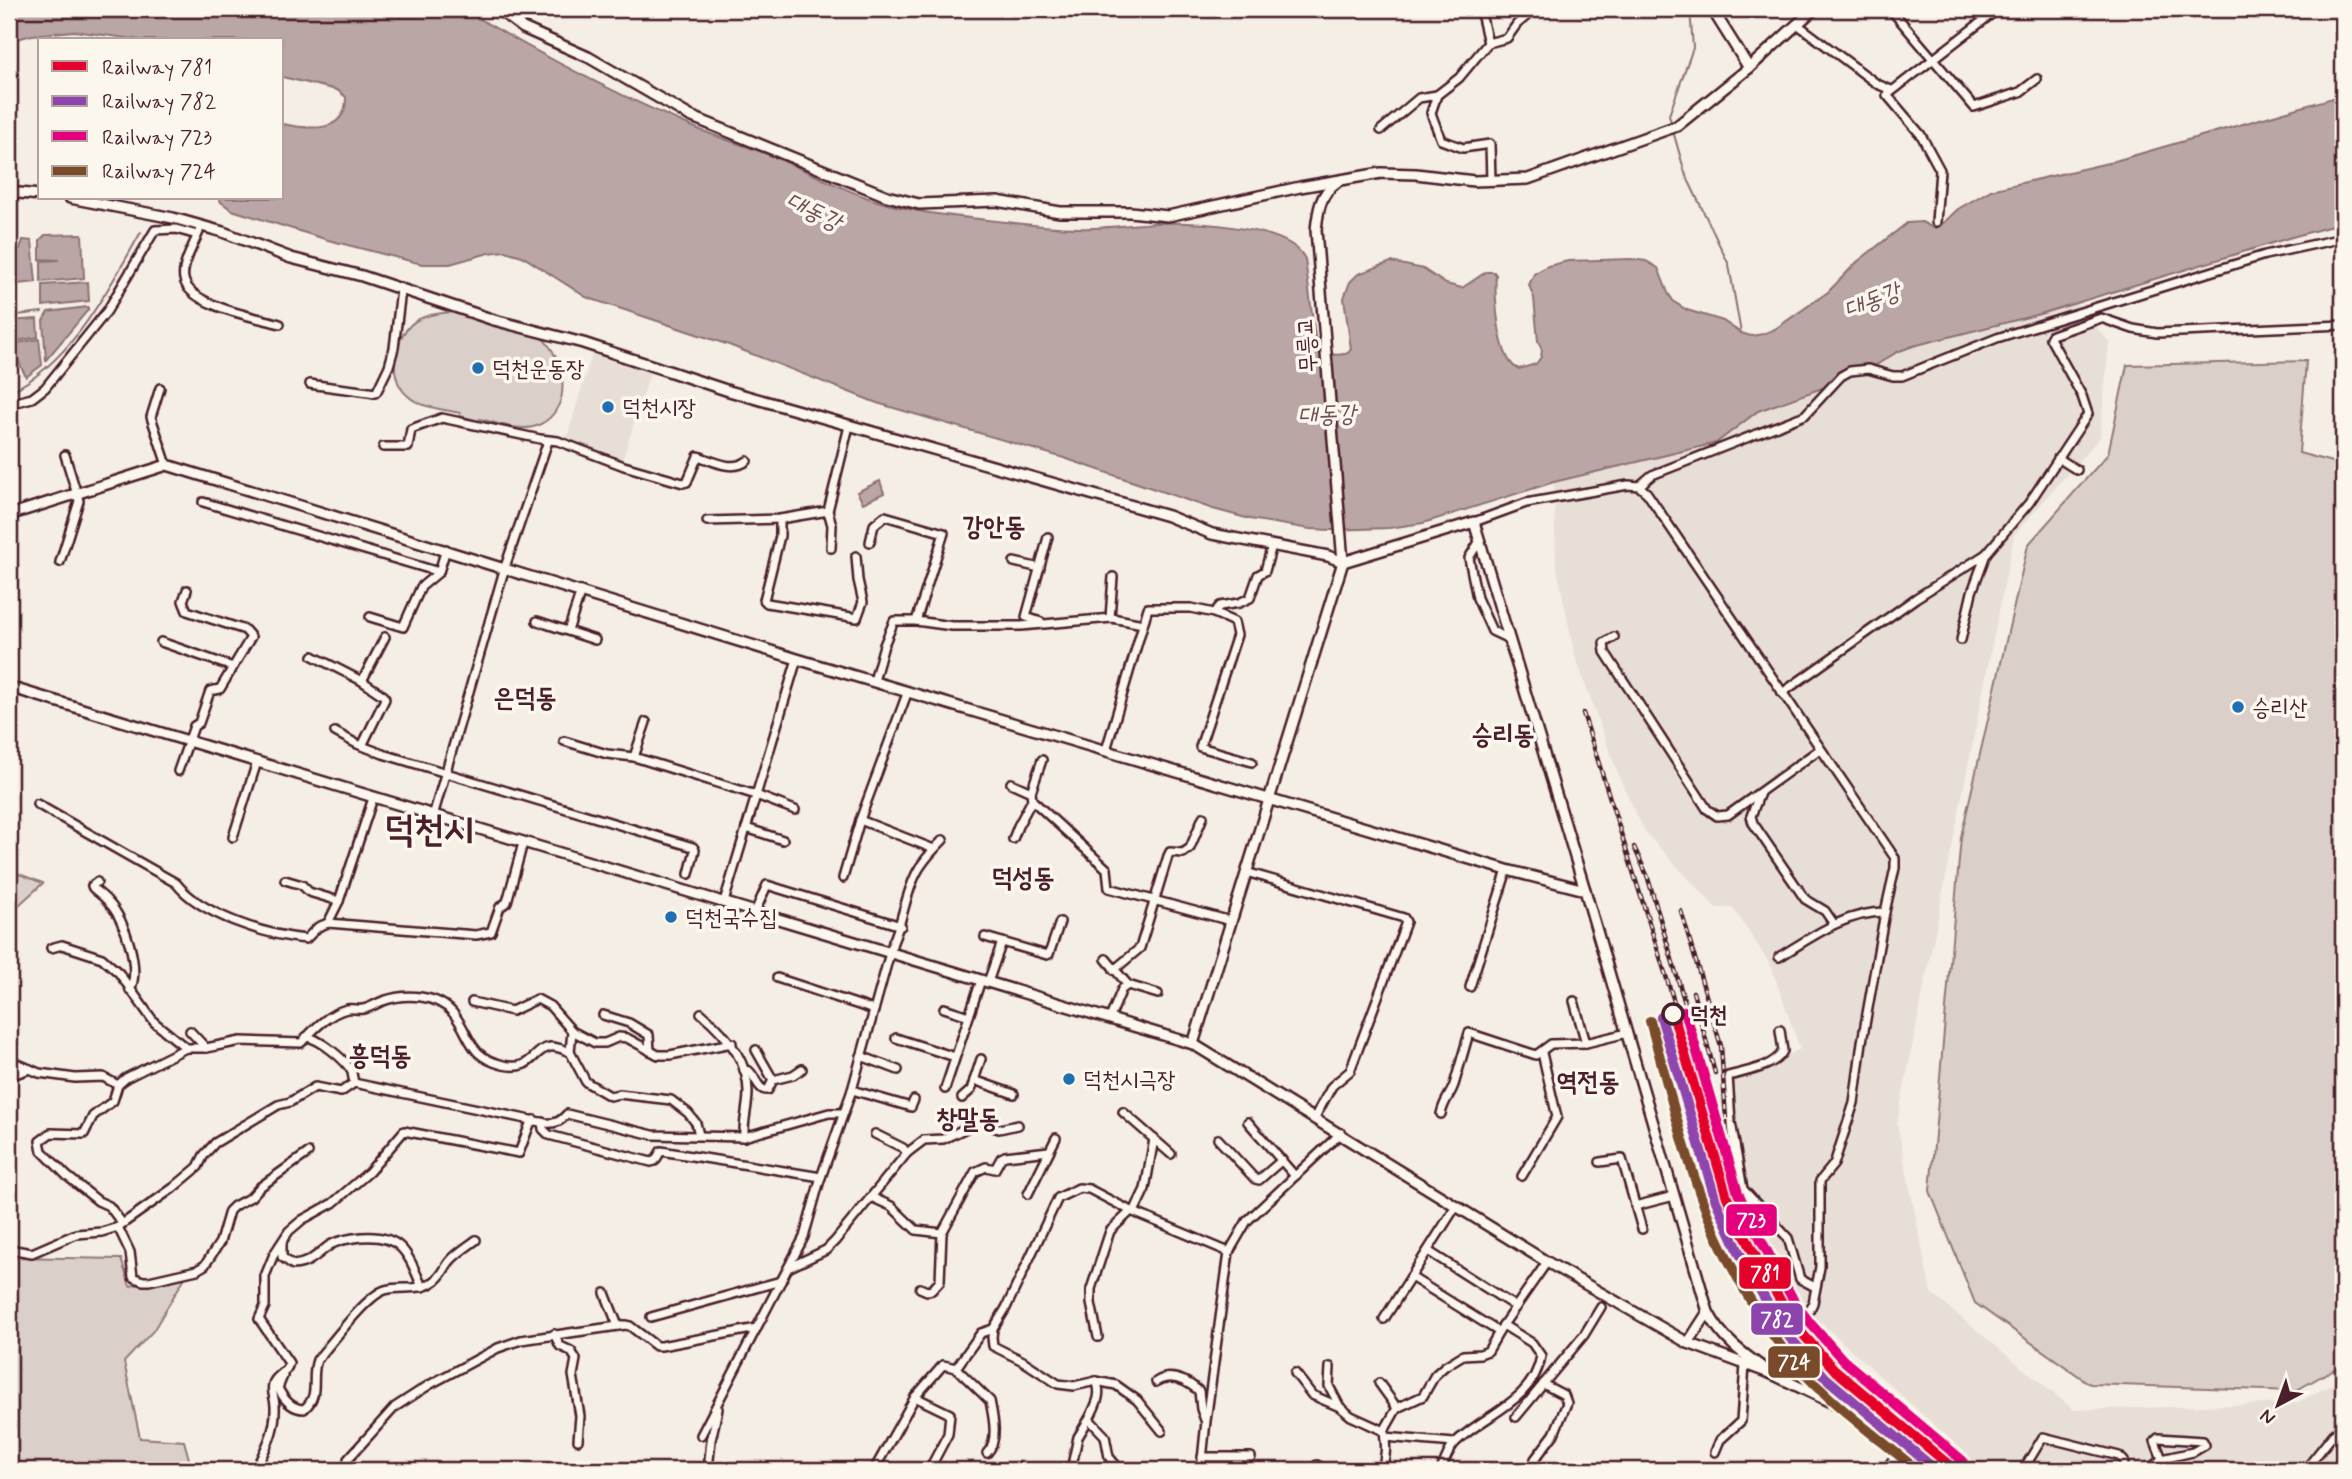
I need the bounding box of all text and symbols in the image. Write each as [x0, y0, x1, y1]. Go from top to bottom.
legend [38, 38, 284, 200]
text: Railway 781 [102, 54, 212, 82]
text: Railway 782 [102, 88, 217, 116]
text: Railway 723 [102, 124, 213, 152]
text: Railway 724 [102, 158, 216, 186]
water label: 대동강 [781, 186, 849, 240]
water label: 대동강 [1840, 276, 1908, 326]
street label: 무릉교 [1291, 316, 1325, 374]
place label: 덕천운동장 [492, 355, 585, 385]
marker: 덕천운동장 [470, 360, 486, 376]
place label: 덕천시장 [622, 394, 696, 424]
marker: 덕천시장 [600, 399, 616, 415]
water label: 대동강 [1298, 399, 1359, 432]
district label: 강안동 [963, 511, 1025, 545]
district label: 은덕동 [494, 682, 556, 716]
place label: 승리산 [2252, 694, 2308, 724]
marker: 승리산 [2230, 699, 2246, 715]
district label: 승리동 [1472, 719, 1534, 753]
district label: 덕천시 [384, 807, 474, 855]
district label: 덕성동 [992, 862, 1054, 896]
place label: 덕천국수집 [685, 904, 778, 934]
marker: 덕천국수집 [663, 909, 679, 925]
place label: 덕천 [1690, 1001, 1727, 1031]
marker: 덕천 [1662, 1003, 1684, 1025]
district label: 흥덕동 [349, 1040, 411, 1074]
place label: 덕천시극장 [1083, 1066, 1176, 1096]
district label: 역전동 [1557, 1066, 1619, 1100]
marker: 덕천시극장 [1061, 1071, 1077, 1087]
district label: 창말동 [937, 1103, 999, 1137]
line badge: 723 [1725, 1203, 1778, 1237]
text: 723 [1736, 1209, 1766, 1234]
line badge: 781 [1738, 1256, 1792, 1290]
text: 781 [1750, 1262, 1780, 1287]
line badge: 782 [1750, 1302, 1804, 1336]
text: 782 [1760, 1308, 1794, 1333]
line badge: 724 [1767, 1345, 1821, 1379]
text: 724 [1778, 1351, 1811, 1376]
north arrow [2244, 1370, 2314, 1440]
text: N [2255, 1403, 2281, 1430]

